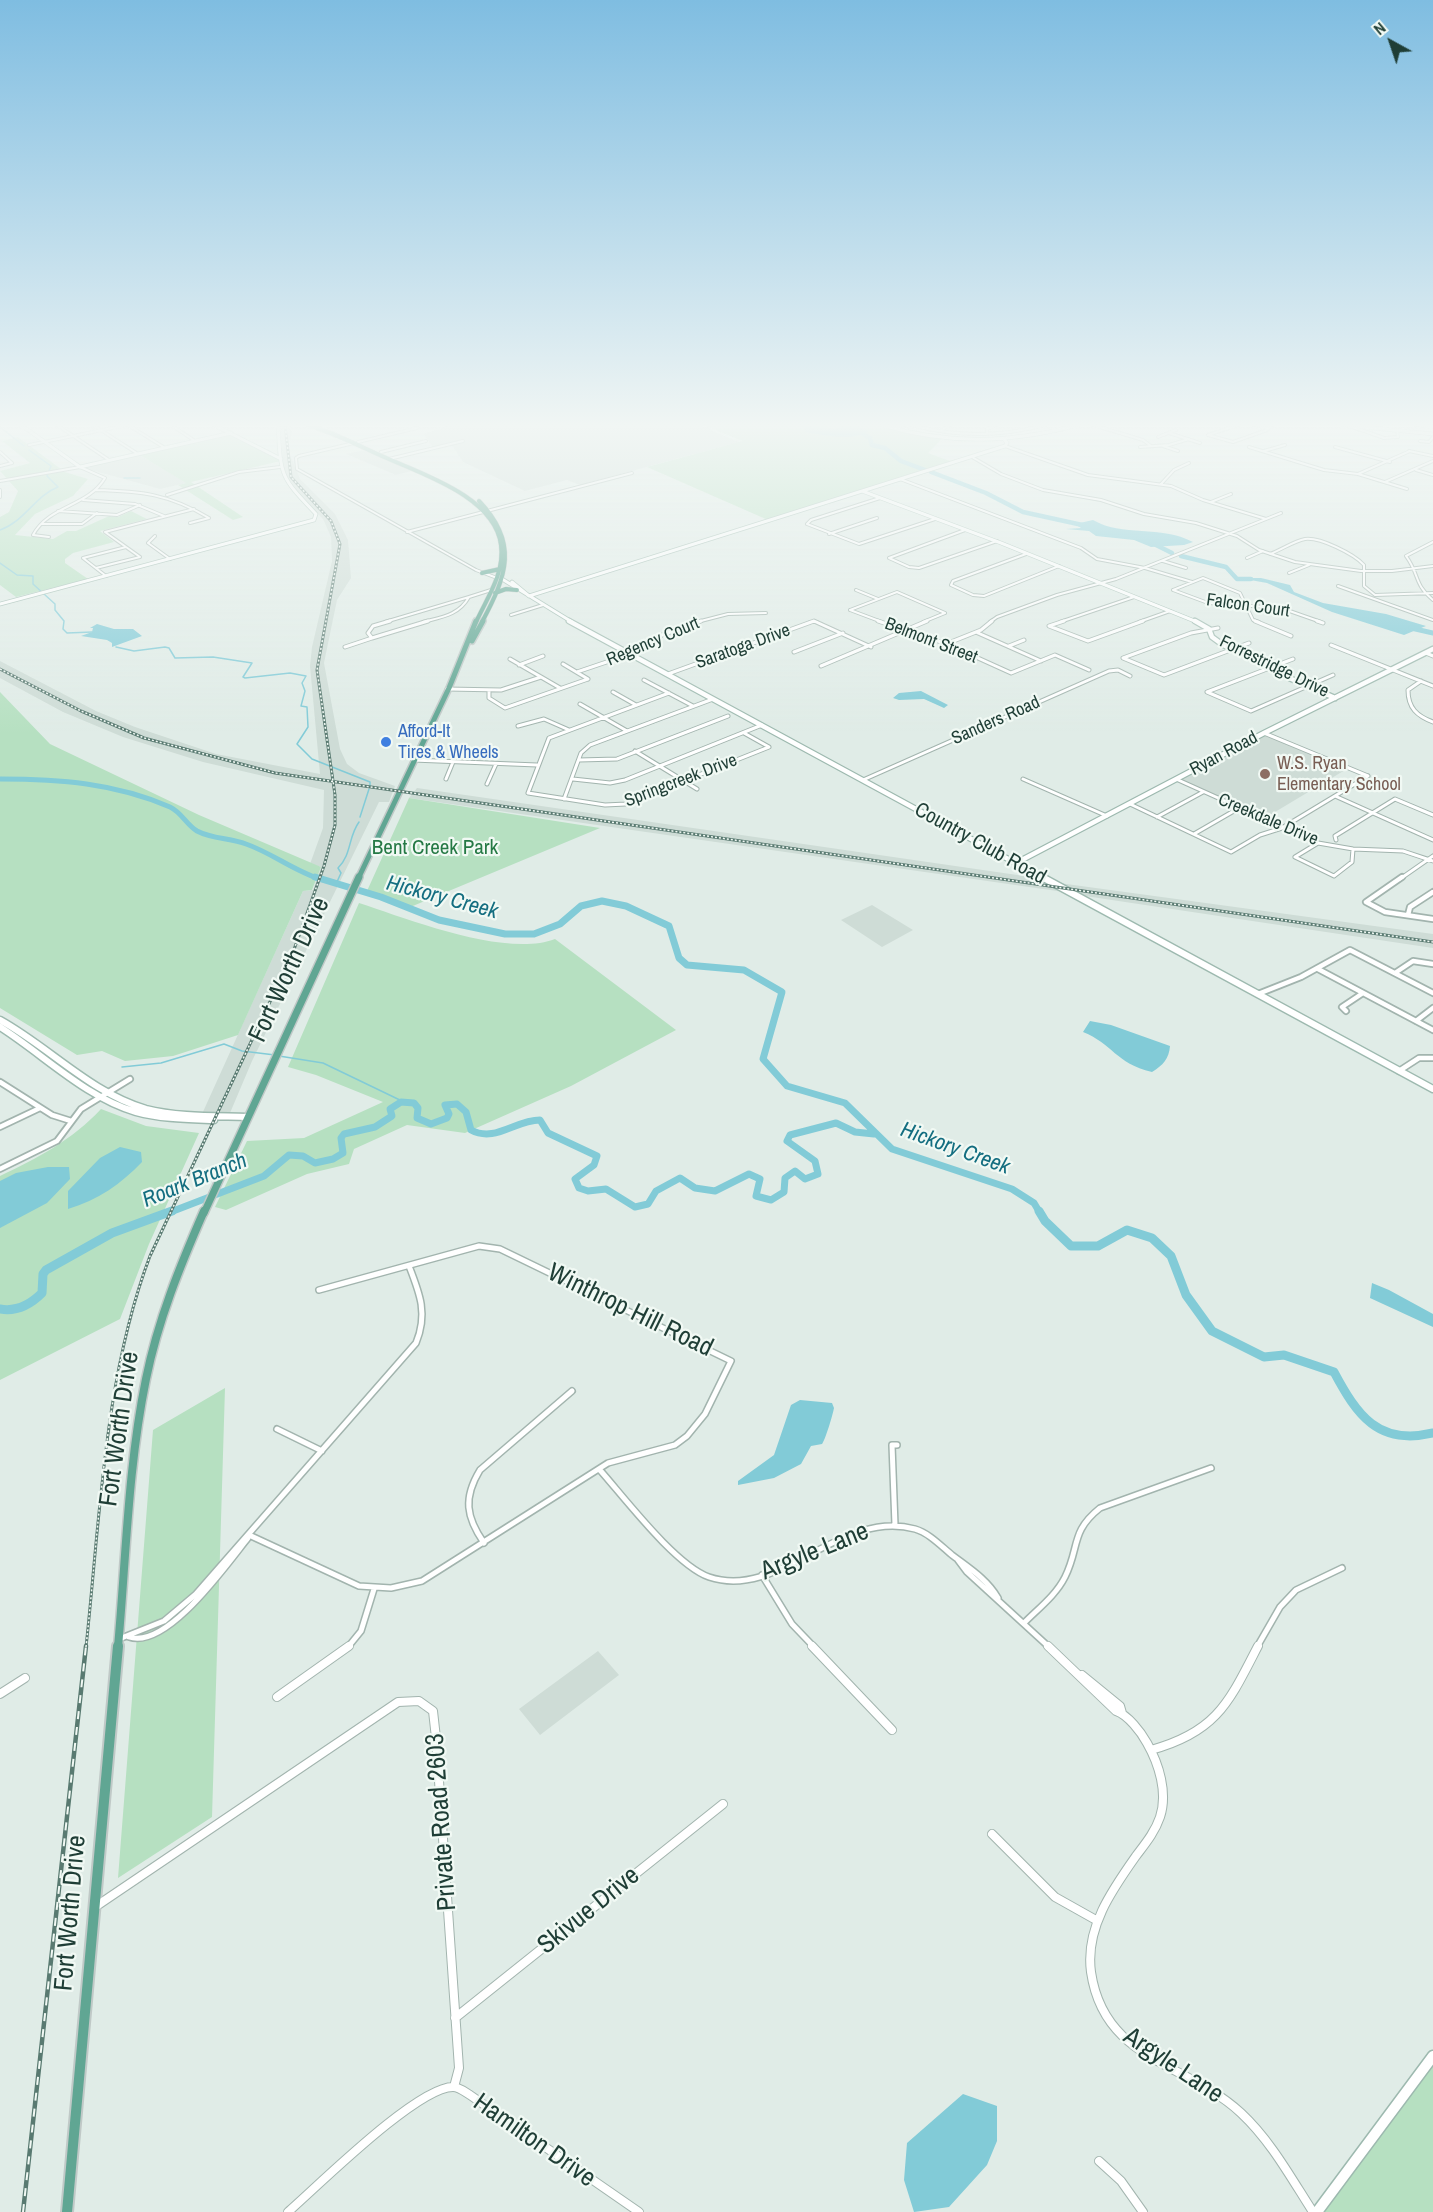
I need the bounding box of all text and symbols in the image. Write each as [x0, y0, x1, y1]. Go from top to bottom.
north arrow [1361, 12, 1421, 72]
text: N [1369, 17, 1390, 40]
street label: Falcon Court [1205, 589, 1291, 623]
street label: Regency Court [603, 613, 703, 671]
street label: Belmont Street [882, 613, 980, 669]
street label: Saratoga Drive [693, 620, 793, 674]
street label: Forrestridge Drive [1216, 631, 1332, 703]
street label: Sanders Road [949, 692, 1043, 750]
place label: Afford-It Tires & Wheels [398, 721, 499, 764]
street label: Ryan Road [1186, 727, 1262, 781]
marker: Afford-It Tires & Wheels [379, 735, 393, 749]
street label: Springcreek Drive [622, 750, 740, 812]
place label: W.S. Ryan Elementary School [1277, 753, 1401, 795]
marker: W.S. Ryan Elementary School [1258, 767, 1272, 781]
street label: Creekdale Drive [1215, 789, 1321, 851]
street label: Country Club Road [910, 797, 1050, 891]
park label: Bent Creek Park [372, 835, 498, 861]
water label: Hickory Creek [383, 870, 501, 926]
street label: Fort Worth Drive [243, 893, 337, 1047]
water label: Hickory Creek [897, 1117, 1013, 1181]
water label: Roark Branch [139, 1148, 251, 1214]
street label: Winthrop Hill Road [542, 1258, 718, 1364]
street label: Fort Worth Drive [94, 1350, 146, 1508]
street label: Argyle Lane [756, 1516, 874, 1588]
street label: Private Road 2603 [420, 1732, 464, 1912]
street label: Fort Worth Drive [49, 1834, 93, 1992]
street label: Skivue Drive [532, 1860, 646, 1962]
street label: Argyle Lane [1117, 2021, 1229, 2111]
street label: Hamilton Drive [467, 2087, 601, 2195]

